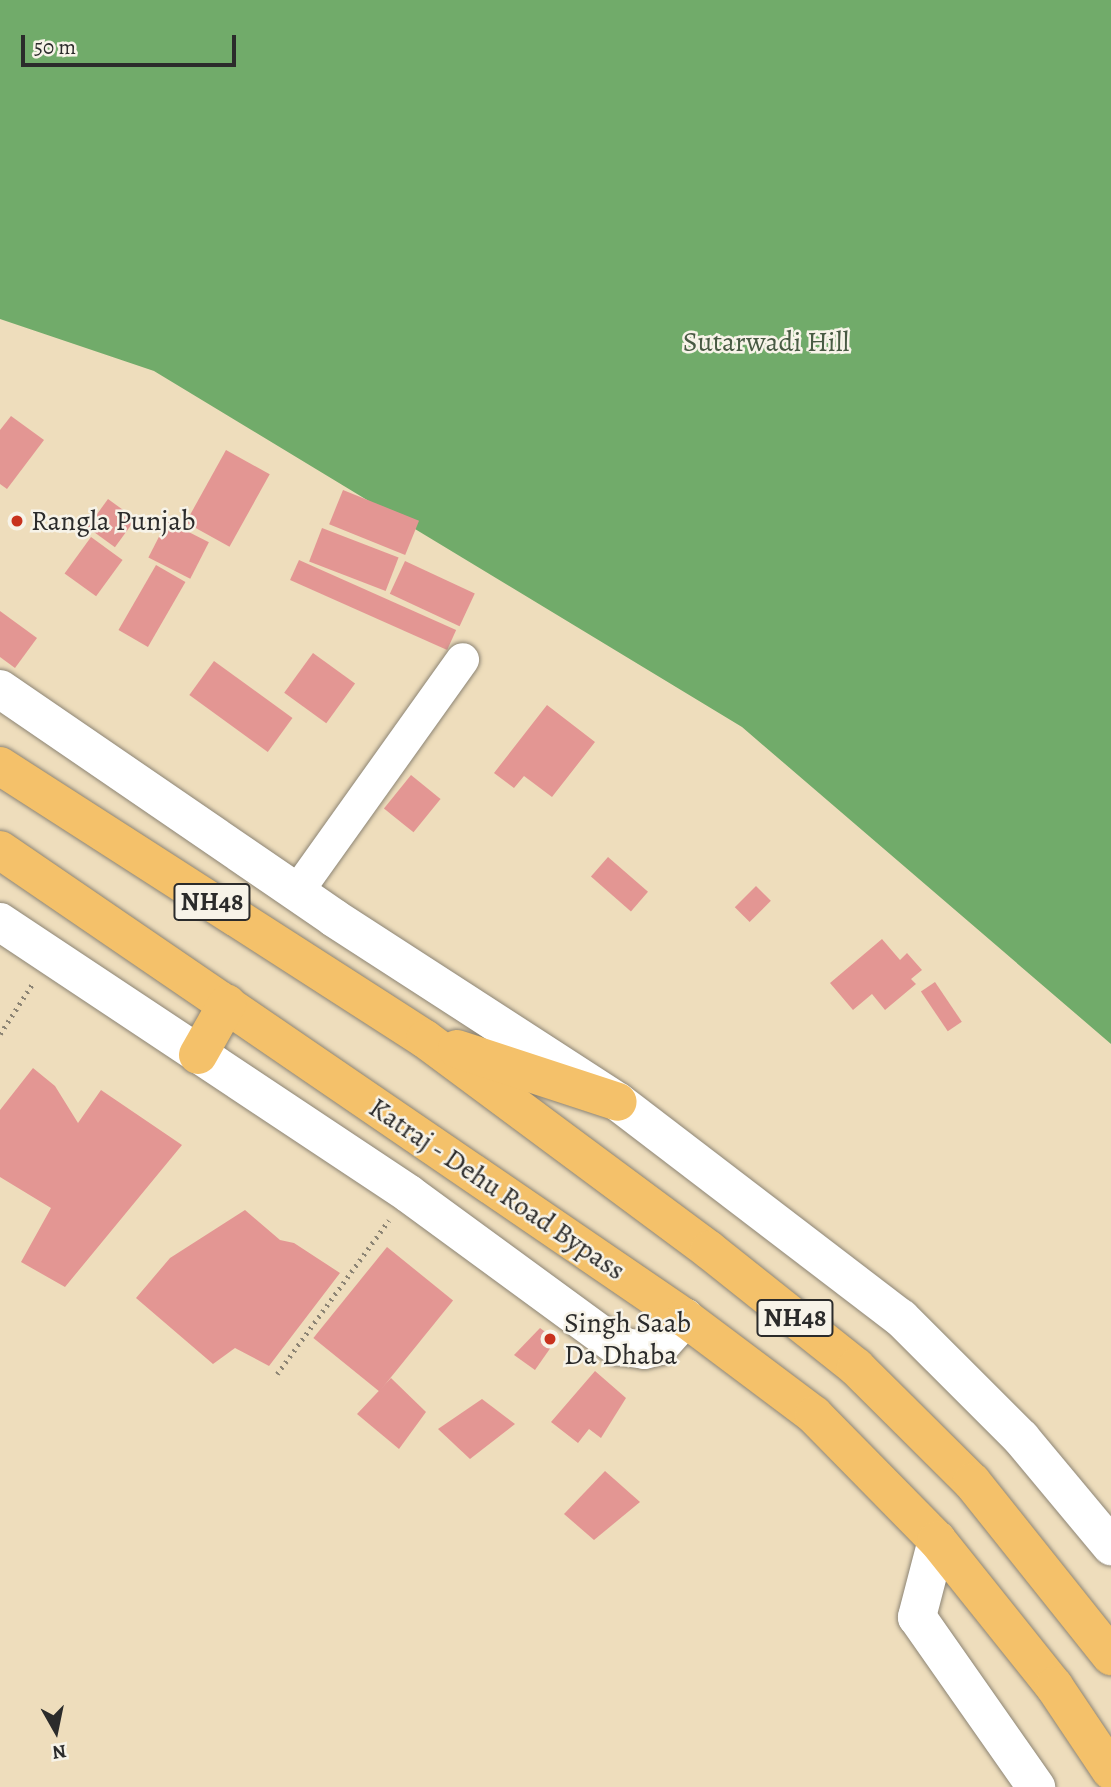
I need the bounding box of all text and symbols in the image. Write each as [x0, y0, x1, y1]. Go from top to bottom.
scale bar [24, 21, 240, 65]
text: 50 m [34, 33, 76, 61]
park label: Sutarwadi Hill [683, 325, 849, 359]
place label: Rangla Punjab [31, 504, 196, 538]
marker: Rangla Punjab [9, 513, 25, 529]
road number: NH48 [172, 880, 252, 925]
street label: Katraj - Dehu Road Bypass [362, 1090, 632, 1288]
road number: NH48 [755, 1296, 835, 1340]
place label: Singh Saab Da Dhaba [564, 1306, 691, 1372]
marker: Singh Saab Da Dhaba [542, 1331, 558, 1347]
north arrow [21, 1696, 91, 1766]
text: N [50, 1738, 68, 1766]

